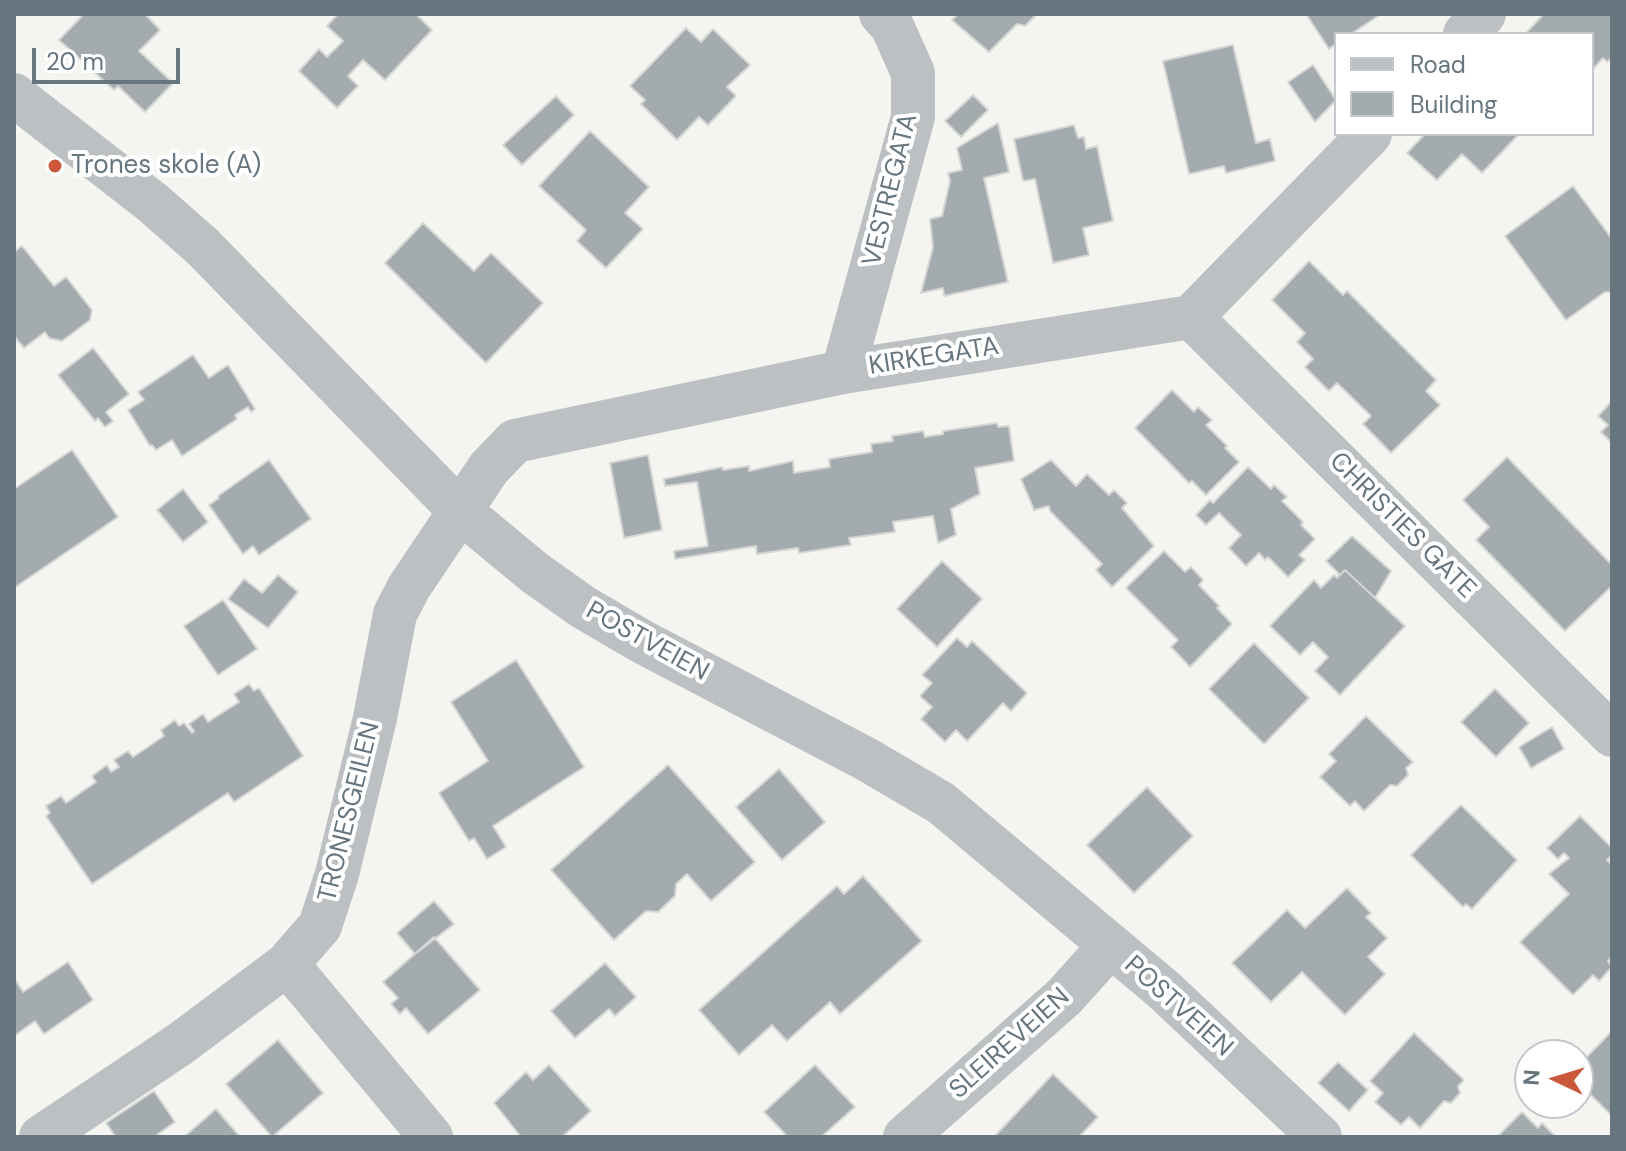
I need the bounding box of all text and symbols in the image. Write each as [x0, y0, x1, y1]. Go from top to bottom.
scale bar [36, 32, 184, 82]
legend [1334, 32, 1594, 136]
text: 20 m [46, 46, 104, 77]
text: Road [1410, 49, 1466, 80]
text: Building [1410, 89, 1497, 120]
street label: VESTREGATA [857, 110, 925, 270]
place label: Trones skole (A) [71, 150, 261, 182]
marker: Trones skole (A) [46, 157, 64, 175]
street label: KIRKEGATA [867, 331, 1001, 383]
street label: CHRISTIES GATE [1322, 446, 1482, 606]
street label: POSTVEIEN [580, 596, 714, 688]
street label: TRONESGEILEN [313, 719, 387, 905]
street label: POSTVEIEN [1117, 950, 1239, 1064]
street label: SLEIREVEIEN [944, 982, 1076, 1106]
north arrow [1514, 1039, 1594, 1119]
text: N [1517, 1068, 1547, 1086]

